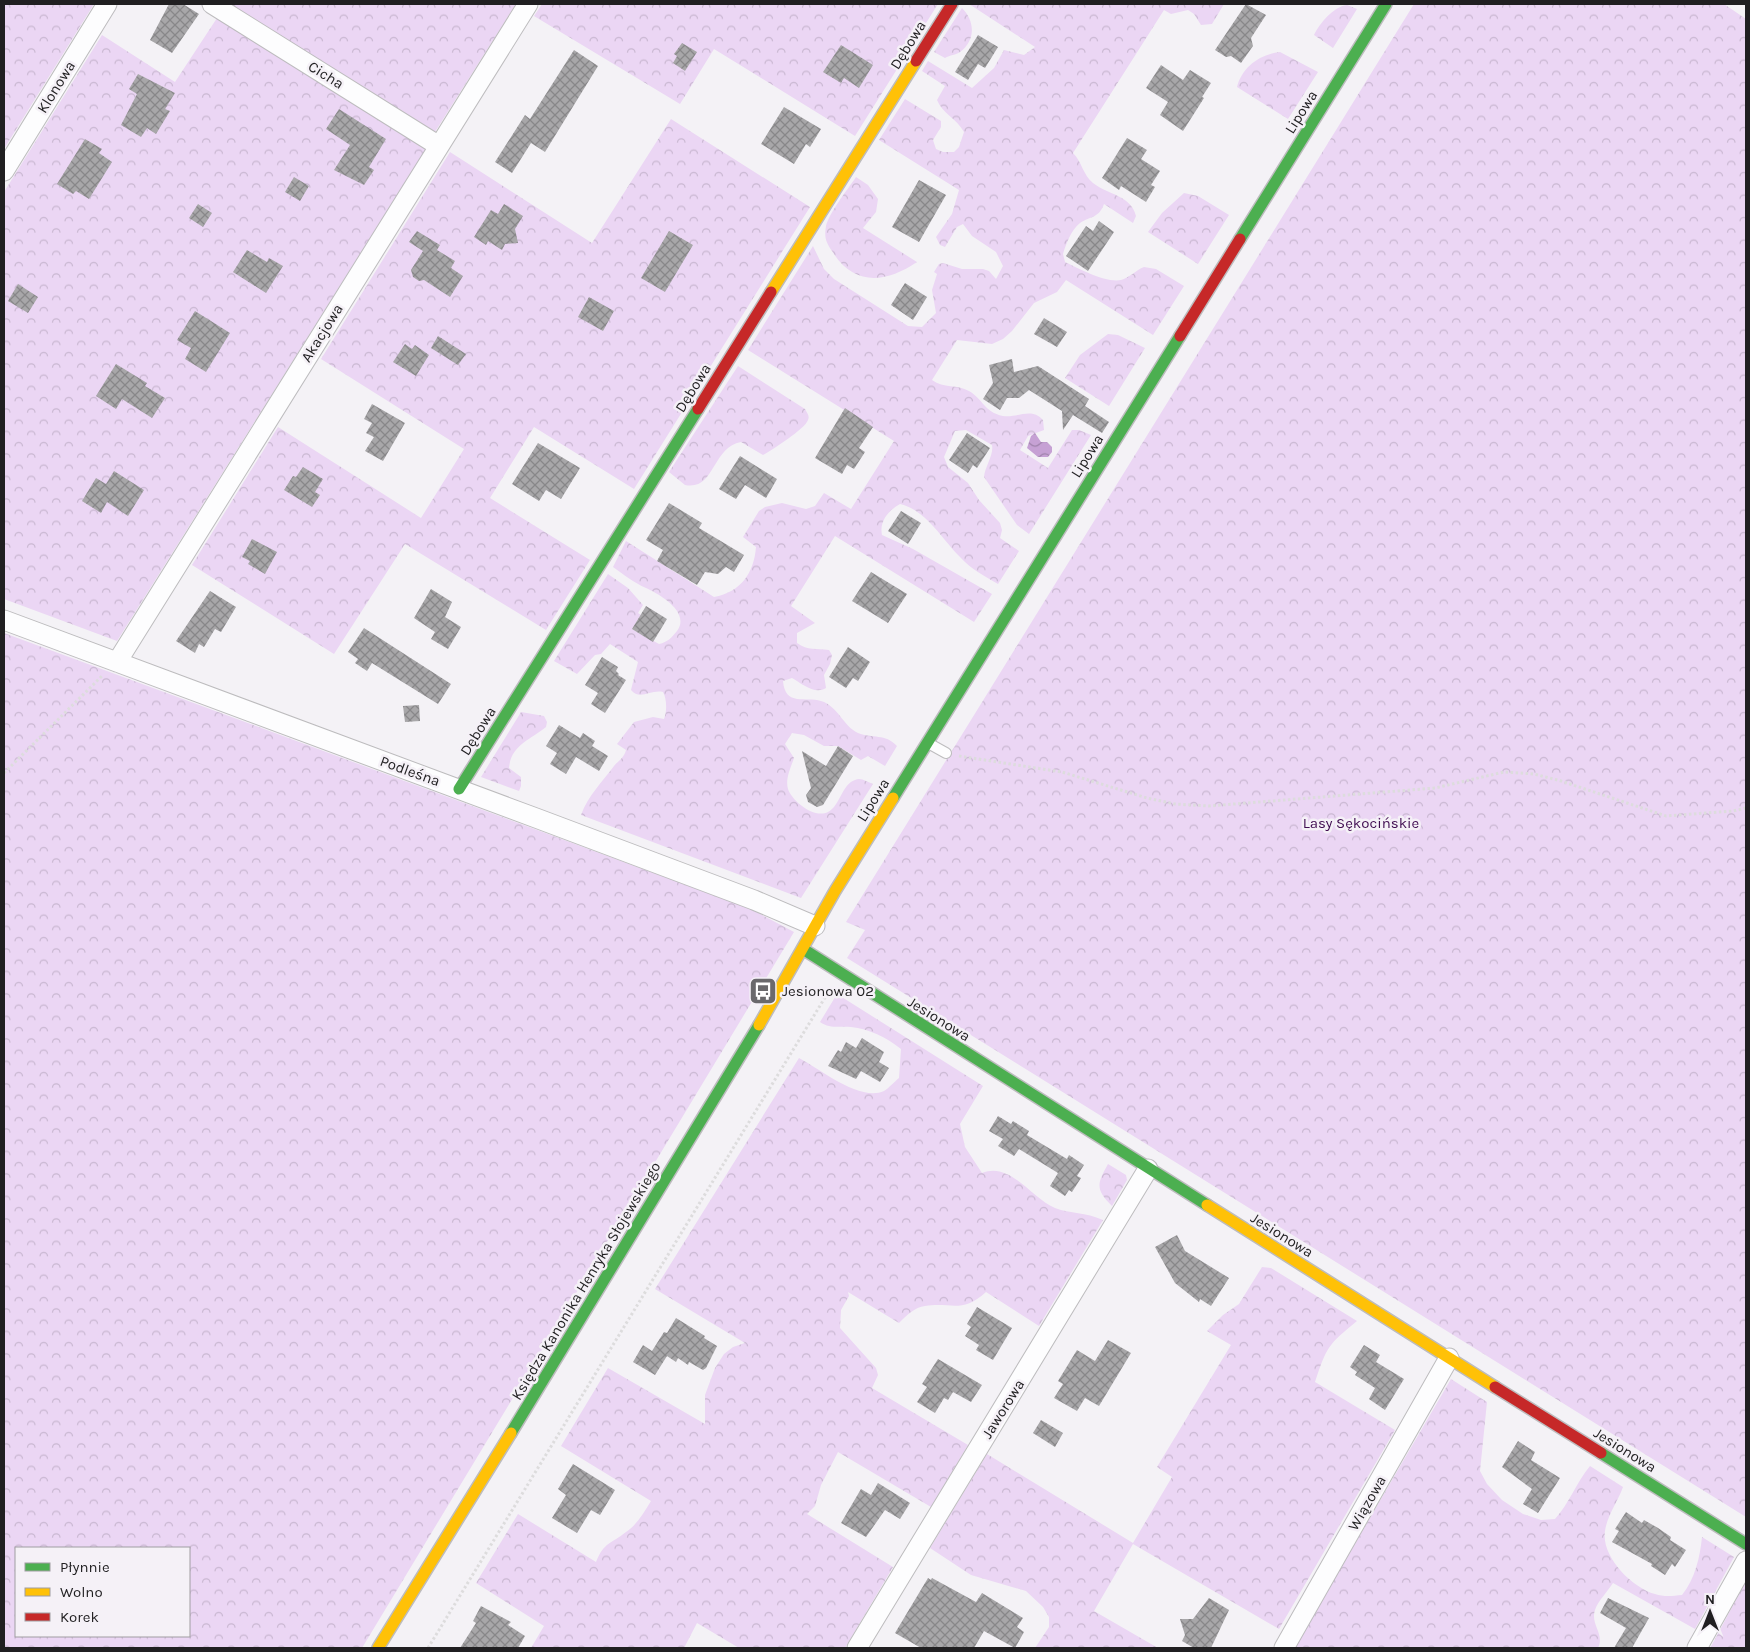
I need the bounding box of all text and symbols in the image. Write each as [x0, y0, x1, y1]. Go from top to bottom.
street label: Dębowa [886, 17, 930, 73]
street label: Cicha [305, 57, 347, 93]
street label: Klonowa [33, 58, 79, 116]
street label: Lipowa [1281, 87, 1321, 137]
street label: Akacjowa [297, 301, 347, 365]
street label: Dębowa [671, 360, 715, 416]
street label: Lipowa [1067, 431, 1107, 481]
street label: Dębowa [456, 703, 500, 759]
street label: Podleśna [378, 752, 442, 790]
street label: Lipowa [853, 775, 893, 825]
park label: Lasy Sękocińskie [1303, 814, 1419, 832]
bus stop icon: Jesionowa 02 [748, 976, 778, 1006]
place label: Jesionowa 02 [782, 982, 874, 1000]
street label: Jesionowa [904, 993, 974, 1045]
street label: Księdza Kanonika Henryka Słojewskiego [508, 1159, 664, 1403]
street label: Jesionowa [1247, 1209, 1317, 1261]
street label: Jaworowa [978, 1376, 1028, 1442]
street label: Jesionowa [1590, 1424, 1660, 1476]
street label: Wiązowa [1344, 1472, 1390, 1534]
legend [15, 1547, 190, 1637]
text: Płynnie [60, 1558, 110, 1576]
text: Wolno [60, 1583, 103, 1601]
north arrow [1685, 1587, 1735, 1637]
text: N [1705, 1591, 1715, 1608]
text: Korek [60, 1608, 99, 1626]

